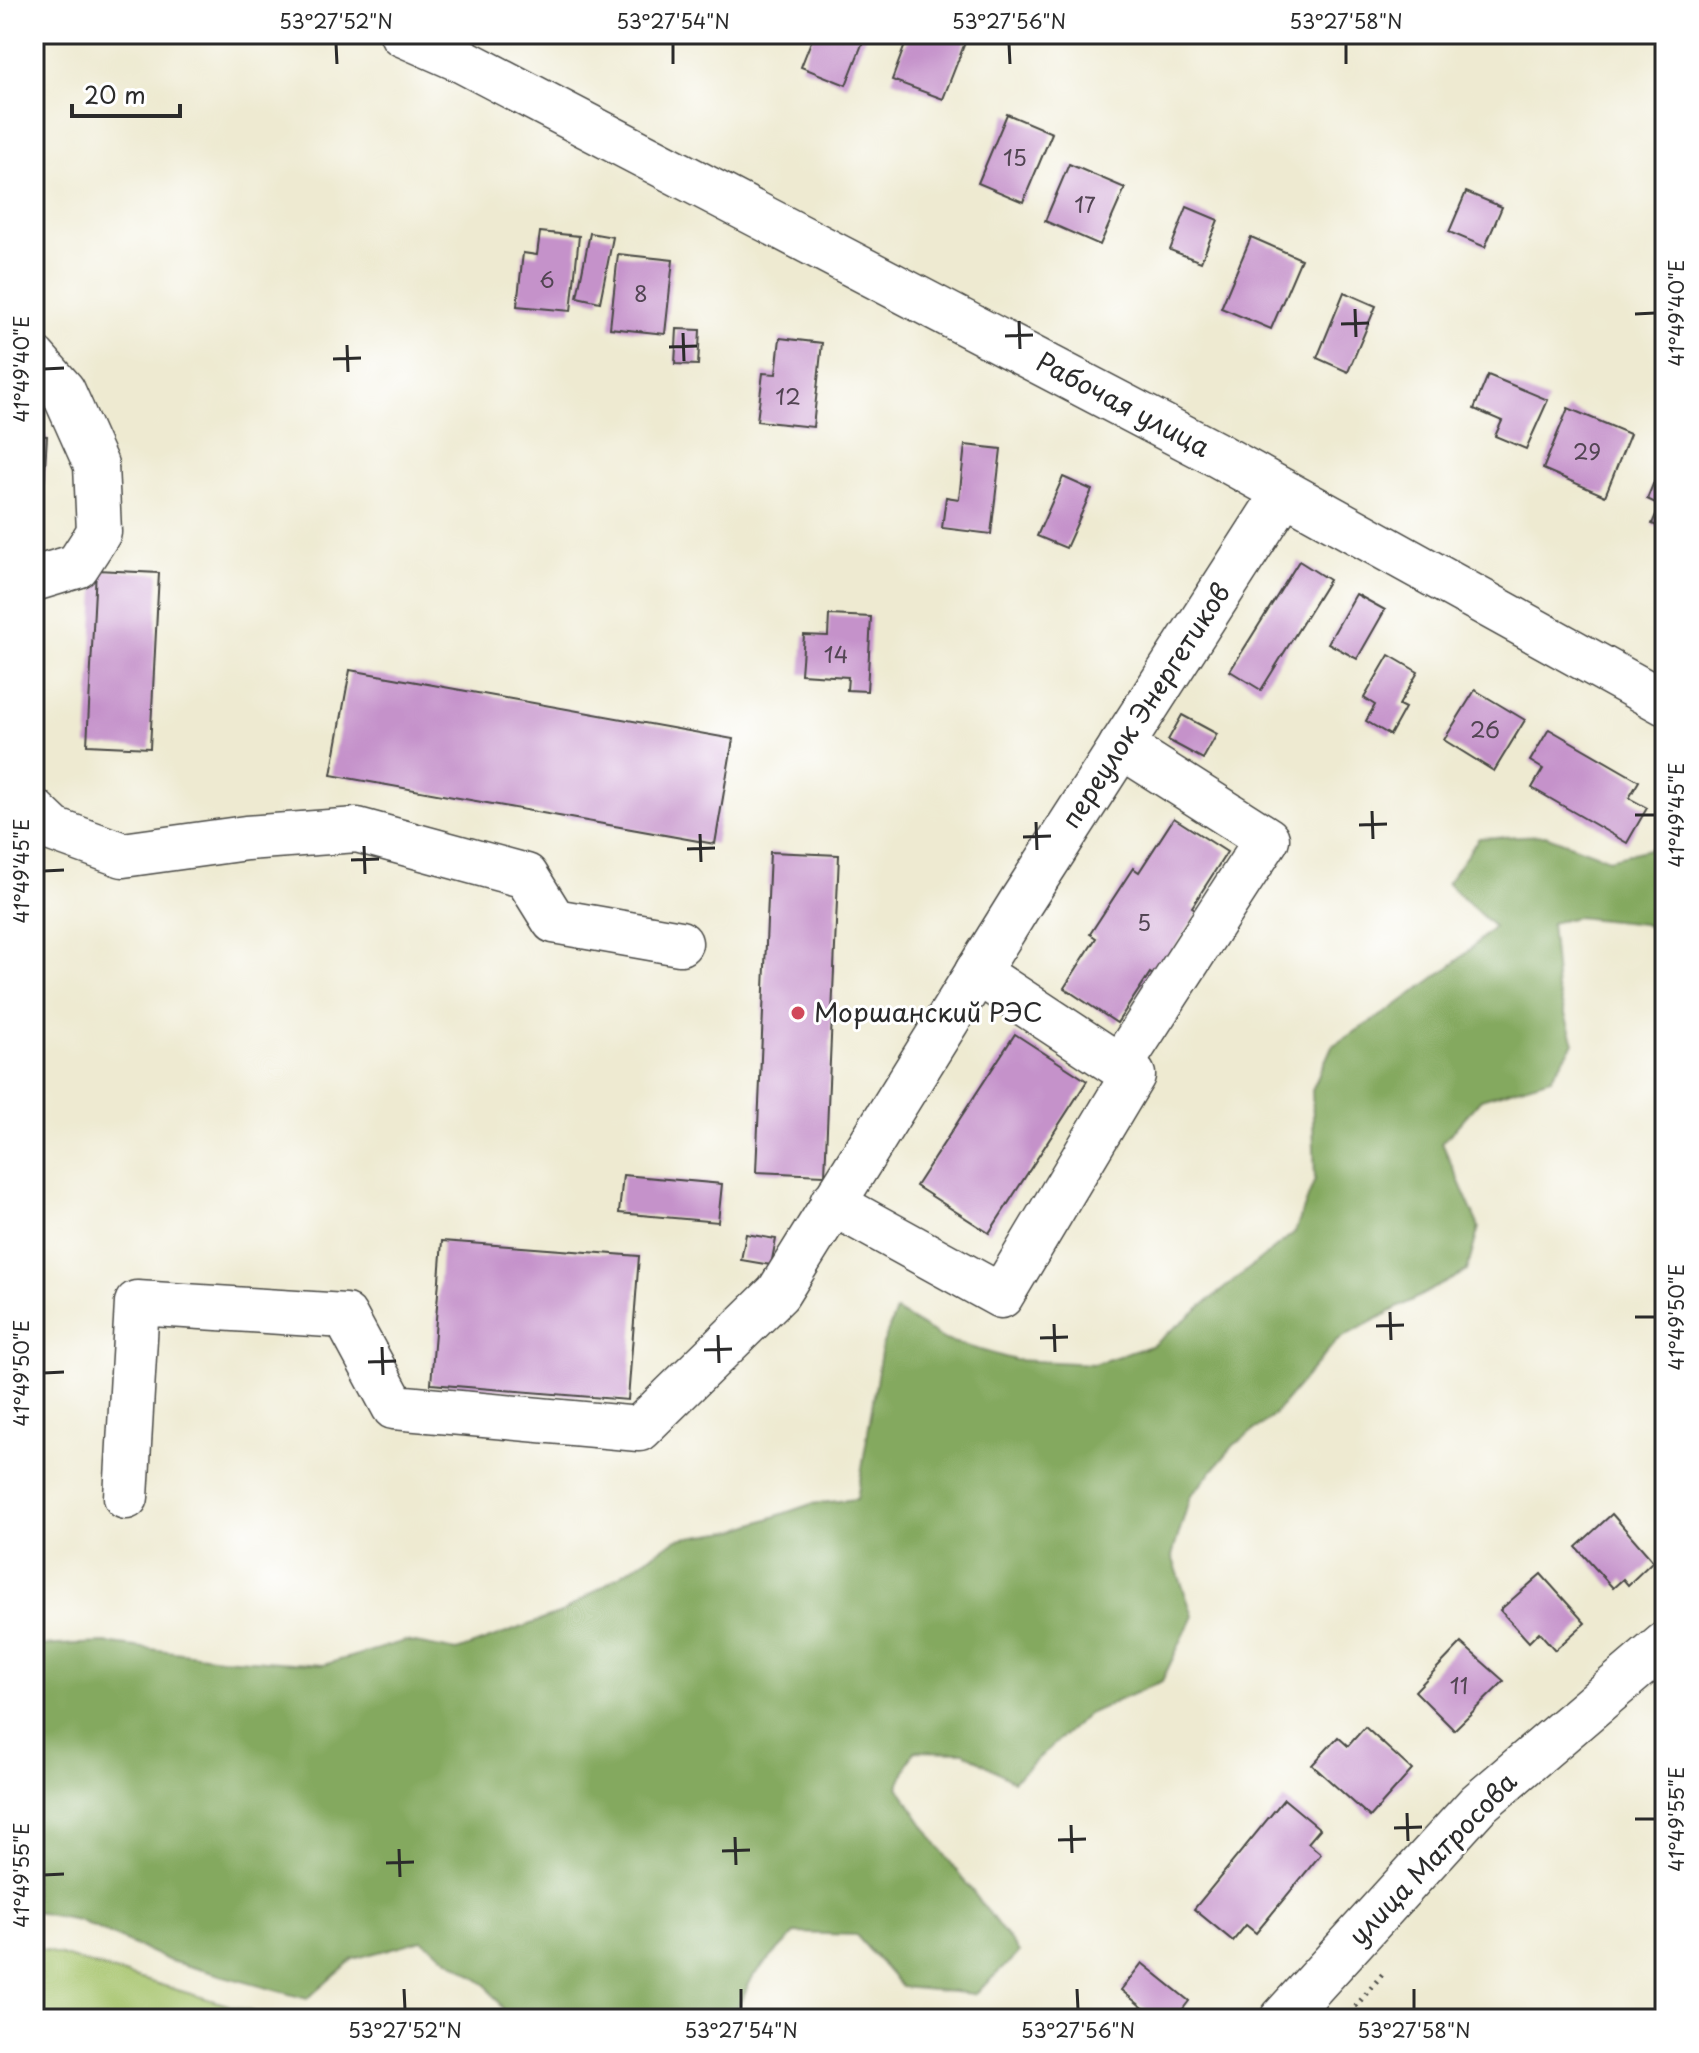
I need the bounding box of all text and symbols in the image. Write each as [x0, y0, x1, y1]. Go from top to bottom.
text: 53°27'52"N [279, 6, 393, 36]
text: 53°27'54"N [616, 6, 730, 36]
text: 53°27'56"N [952, 6, 1066, 36]
text: 53°27'58"N [1289, 6, 1403, 36]
scale bar [72, 68, 180, 118]
text: 20 m [84, 76, 146, 112]
house number: 15 [1003, 140, 1027, 173]
house number: 17 [1074, 187, 1096, 220]
text: 41°49'40"E [1661, 259, 1691, 367]
house number: 6 [539, 262, 555, 295]
house number: 8 [634, 276, 648, 309]
text: 41°49'40"E [6, 315, 36, 423]
street label: Рабочая улица [1030, 342, 1218, 466]
house number: 12 [775, 379, 801, 412]
house number: 29 [1573, 434, 1601, 467]
street label: переулок Энергетиков [1051, 575, 1239, 836]
house number: 14 [824, 637, 848, 670]
house number: 26 [1470, 712, 1500, 745]
text: 41°49'45"E [1661, 762, 1691, 868]
text: 41°49'45"E [6, 818, 36, 924]
house number: 5 [1137, 905, 1151, 938]
place label: Моршанский РЭС [814, 992, 1043, 1031]
marker: Моршанский РЭС [789, 1004, 807, 1022]
text: 41°49'50"E [1661, 1264, 1691, 1370]
text: 41°49'50"E [6, 1320, 36, 1426]
house number: 11 [1450, 1668, 1468, 1701]
street label: улица Матросова [1339, 1762, 1526, 1953]
text: 41°49'55"E [1661, 1766, 1691, 1872]
text: 41°49'55"E [6, 1822, 36, 1928]
text: 53°27'52"N [348, 2015, 462, 2045]
text: 53°27'54"N [684, 2015, 798, 2045]
text: 53°27'56"N [1021, 2015, 1135, 2045]
text: 53°27'58"N [1357, 2015, 1471, 2045]

